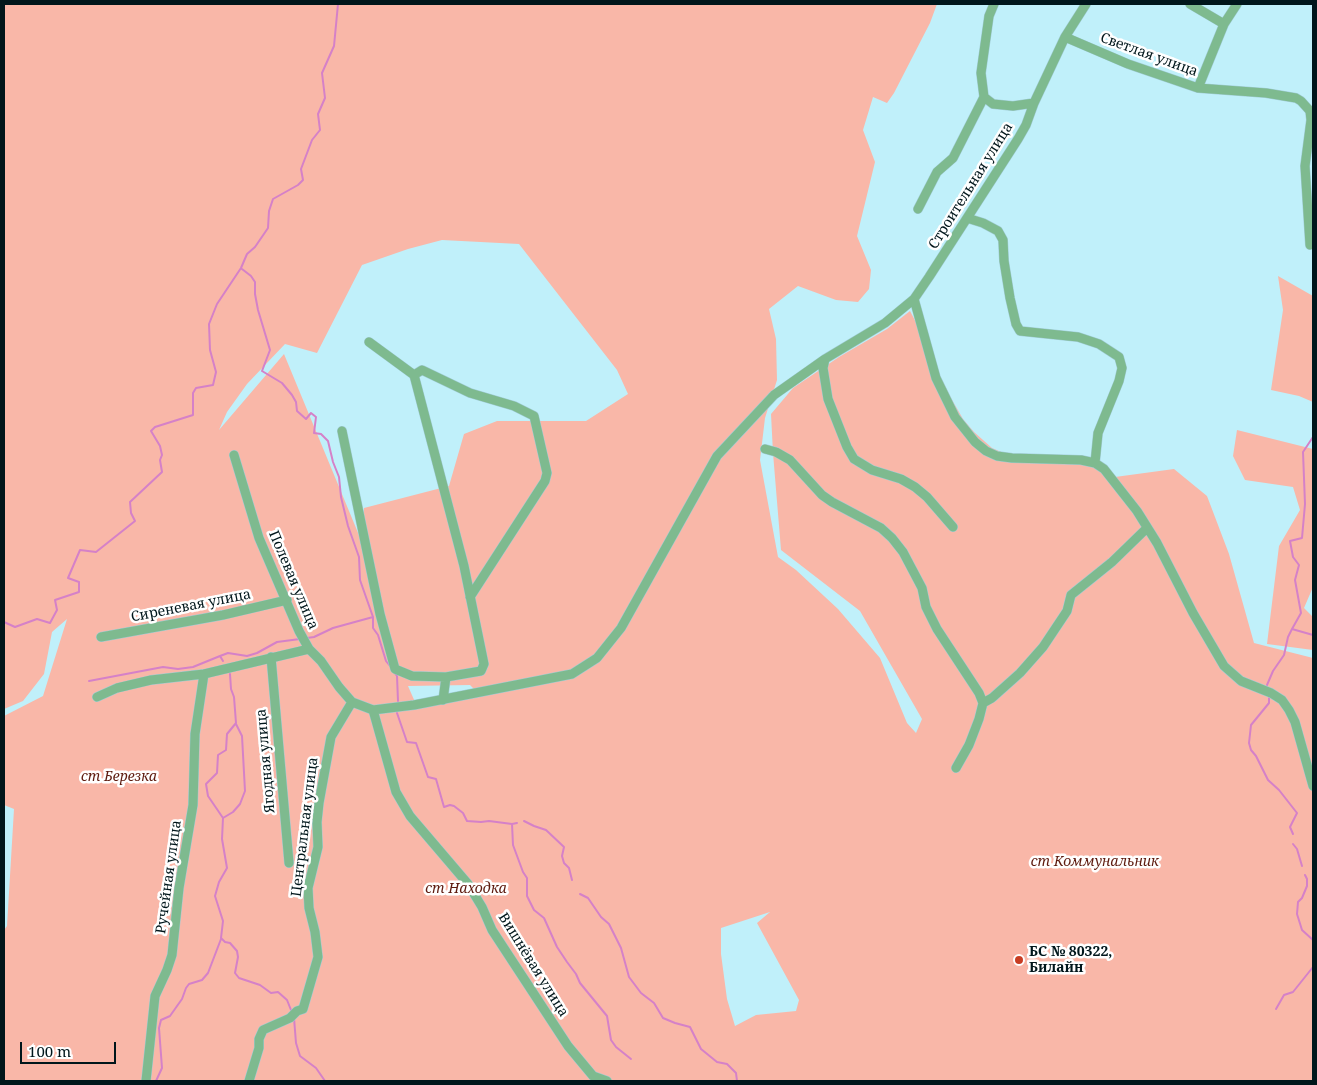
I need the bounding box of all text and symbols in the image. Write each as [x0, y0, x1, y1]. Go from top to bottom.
street label: Светлая улица [1098, 30, 1200, 80]
street label: Строительная улица [925, 120, 1017, 252]
street label: Полевая улица [265, 528, 321, 632]
street label: Сиреневая улица [130, 586, 252, 626]
street label: Ягодная улица [253, 708, 279, 814]
street label: Центральная улица [288, 756, 322, 898]
park label: ст Березка [81, 769, 157, 785]
street label: Ручейная улица [153, 819, 185, 935]
park label: ст Коммунальник [1031, 854, 1159, 870]
park label: ст Находка [425, 881, 507, 897]
street label: Вишнёвая улица [494, 910, 572, 1020]
place label: БС № 80322, Билайн [1029, 944, 1112, 976]
marker: БС № 80322, Билайн [1013, 954, 1025, 966]
scale bar [22, 1032, 119, 1064]
text: 100 m [28, 1041, 71, 1061]

